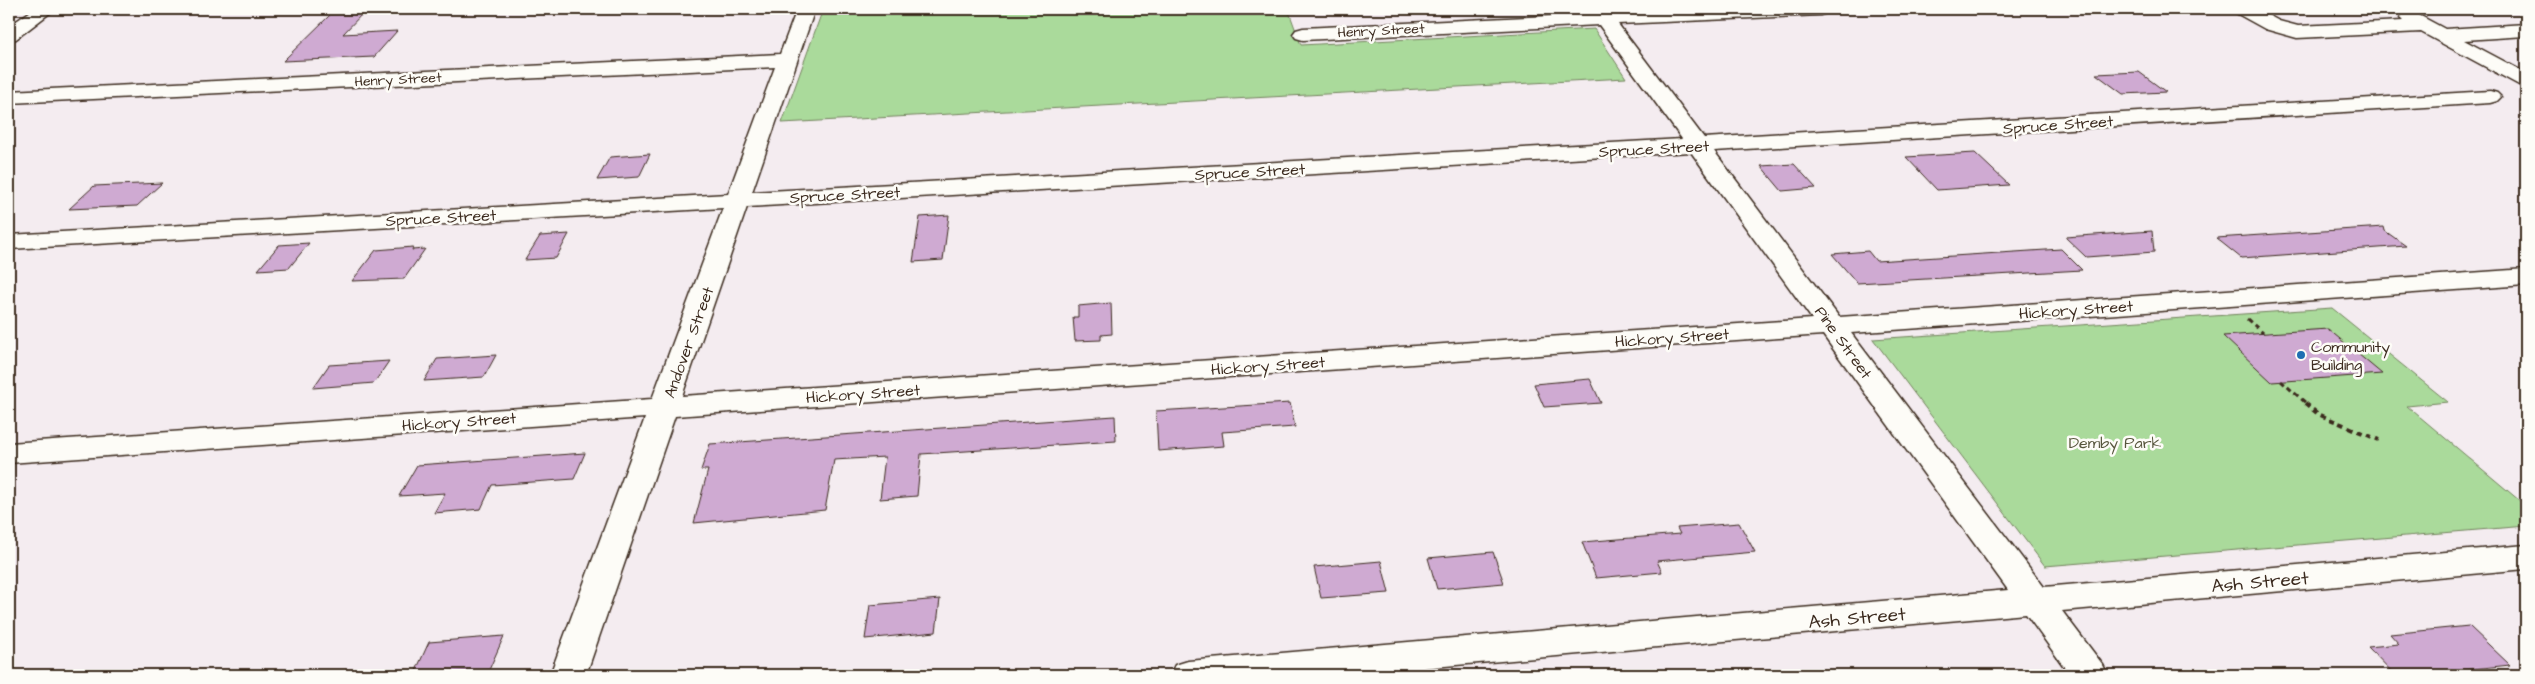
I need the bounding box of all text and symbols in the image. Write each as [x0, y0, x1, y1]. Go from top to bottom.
street label: Henry Street [1337, 19, 1425, 43]
street label: Henry Street [354, 68, 442, 92]
street label: Spruce Street [2002, 110, 2115, 140]
street label: Spruce Street [1598, 135, 1710, 163]
street label: Spruce Street [1194, 158, 1306, 186]
street label: Spruce Street [789, 181, 901, 209]
street label: Spruce Street [385, 204, 497, 232]
street label: Andover Street [659, 283, 719, 401]
street label: Hickory Street [2018, 295, 2135, 326]
street label: Pine Street [1809, 302, 1877, 384]
street label: Hickory Street [1614, 323, 1731, 354]
place label: Community Building [2311, 336, 2390, 377]
marker: Community Building [2295, 349, 2307, 361]
street label: Hickory Street [1210, 351, 1327, 382]
street label: Hickory Street [805, 379, 922, 410]
street label: Hickory Street [401, 407, 518, 438]
park label: Demby Park [2069, 432, 2162, 455]
street label: Ash Street [2210, 565, 2310, 600]
street label: Ash Street [1807, 601, 1907, 636]

